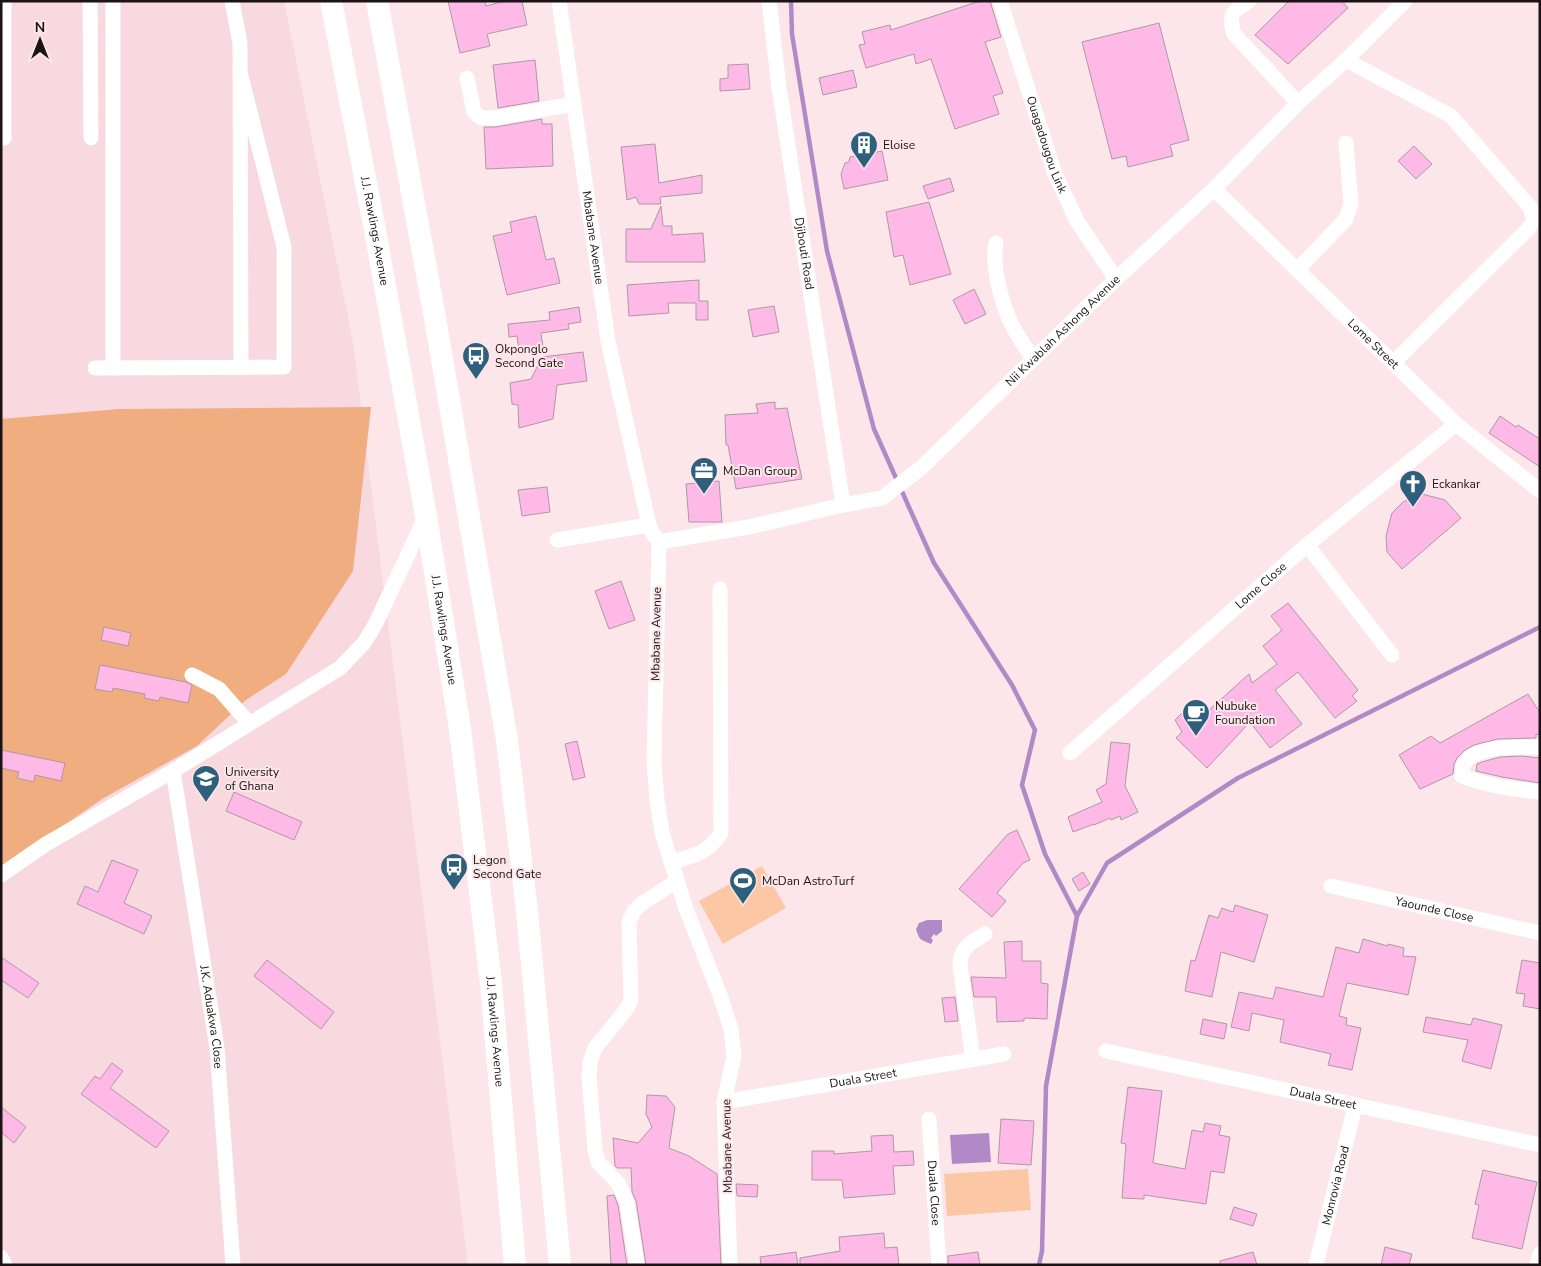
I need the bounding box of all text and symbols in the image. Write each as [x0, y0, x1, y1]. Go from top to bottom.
north arrow [15, 15, 65, 65]
text: N [35, 18, 45, 37]
street label: Ouagadougou Link [1023, 94, 1071, 197]
building icon: Eloise [849, 130, 879, 169]
place label: Eloise [883, 137, 915, 153]
street label: J.J. Rawlings Avenue [357, 174, 393, 287]
street label: Mbabane Avenue [578, 190, 608, 285]
street label: Djibouti Road [791, 216, 818, 291]
street label: Nii Kwablah Ashong Avenue [1002, 271, 1124, 390]
street label: Lome Street [1344, 315, 1403, 373]
bus stop icon: Okponglo Second Gate [461, 341, 491, 380]
place label: Okponglo Second Gate [495, 341, 563, 371]
office icon: McDan Group [689, 456, 719, 495]
place label: McDan Group [723, 463, 797, 479]
church icon: Eckankar [1398, 469, 1428, 508]
place label: Eckankar [1432, 476, 1481, 492]
street label: Lome Close [1232, 559, 1290, 612]
street label: J.J. Rawlings Avenue [427, 573, 461, 686]
street label: Mbabane Avenue [647, 587, 665, 681]
cafe icon: Nubuke Foundation [1181, 698, 1211, 737]
place label: Nubuke Foundation [1215, 698, 1275, 728]
school or university icon: University of Ghana [191, 764, 221, 803]
place label: University of Ghana [225, 764, 280, 794]
bus stop icon: Legon Second Gate [439, 852, 469, 891]
place label: Legon Second Gate [473, 852, 541, 882]
sports icon: McDan AstroTurf [728, 866, 758, 905]
place label: McDan AstroTurf [762, 873, 855, 889]
street label: Yaounde Close [1393, 892, 1475, 926]
street label: J.K. Aduakwa Close [196, 963, 227, 1069]
street label: J.J. Rawlings Avenue [482, 974, 508, 1087]
street label: Duala Street [828, 1064, 899, 1092]
street label: Duala Street [1288, 1083, 1359, 1113]
street label: Mbabane Avenue [718, 1099, 736, 1193]
street label: Monrovia Road [1318, 1144, 1353, 1227]
street label: Duala Close [924, 1160, 944, 1226]

